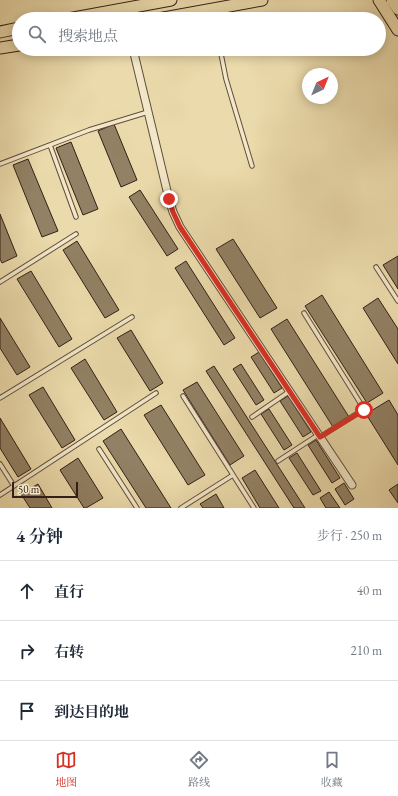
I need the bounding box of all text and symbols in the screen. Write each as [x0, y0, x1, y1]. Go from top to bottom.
search box [12, 12, 386, 56]
icon: search [26, 23, 48, 45]
text: 搜索地点 [58, 26, 118, 45]
north arrow [302, 68, 338, 104]
route end [160, 190, 178, 208]
route start [355, 401, 373, 419]
scale bar [12, 480, 78, 499]
text: 50 m [18, 482, 39, 496]
text: 4 分钟 [16, 525, 63, 547]
text: 步行 · 250 m [317, 527, 382, 544]
icon: ahead [16, 580, 38, 602]
text: 直行 [54, 582, 84, 601]
text: 40 m [357, 582, 382, 599]
icon: right [16, 640, 38, 662]
text: 右转 [54, 642, 84, 661]
text: 210 m [351, 642, 382, 659]
icon: arrive [16, 700, 38, 722]
text: 到达目的地 [54, 702, 129, 721]
tab: 地图 [55, 749, 77, 789]
tab: 路线 [188, 749, 210, 789]
tab: 收藏 [321, 749, 343, 789]

